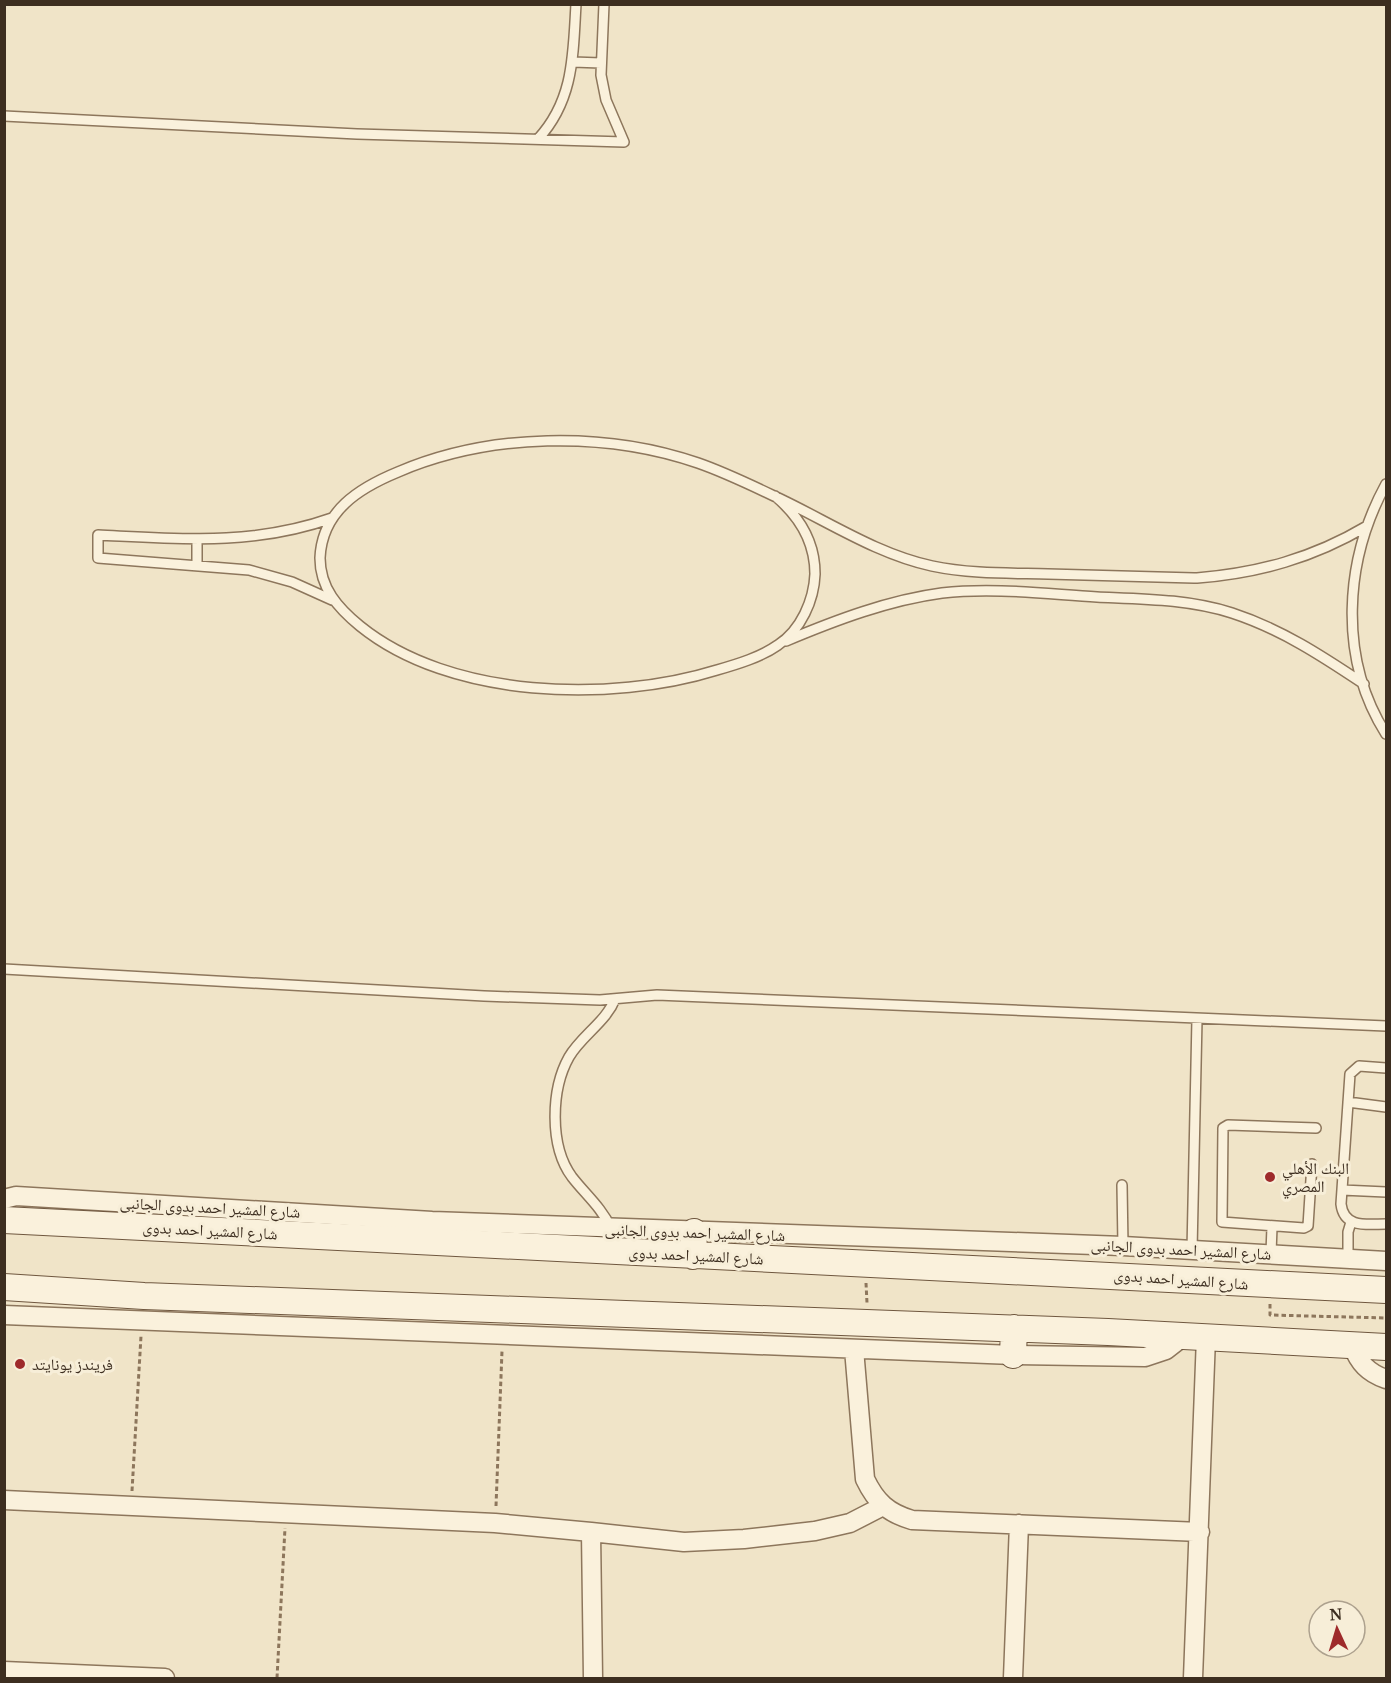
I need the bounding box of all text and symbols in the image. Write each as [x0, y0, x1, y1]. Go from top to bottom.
place label: البنك الأهلي المصري [1282, 1157, 1349, 1202]
marker: البنك الأهلي المصري [1263, 1170, 1277, 1184]
street label: شارع المشير احمد بدوى الجانبى [119, 1191, 301, 1228]
street label: شارع المشير احمد بدوى [142, 1215, 278, 1250]
street label: شارع المشير احمد بدوى الجانبى [604, 1218, 786, 1251]
street label: شارع المشير احمد بدوى الجانبى [1090, 1233, 1272, 1270]
street label: شارع المشير احمد بدوى [628, 1240, 764, 1275]
street label: شارع المشير احمد بدوى [1112, 1263, 1249, 1300]
place label: فريندز يونايتد [32, 1353, 113, 1380]
marker: فريندز يونايتد [13, 1357, 27, 1371]
north arrow [1307, 1599, 1367, 1659]
text: N [1329, 1603, 1344, 1630]

